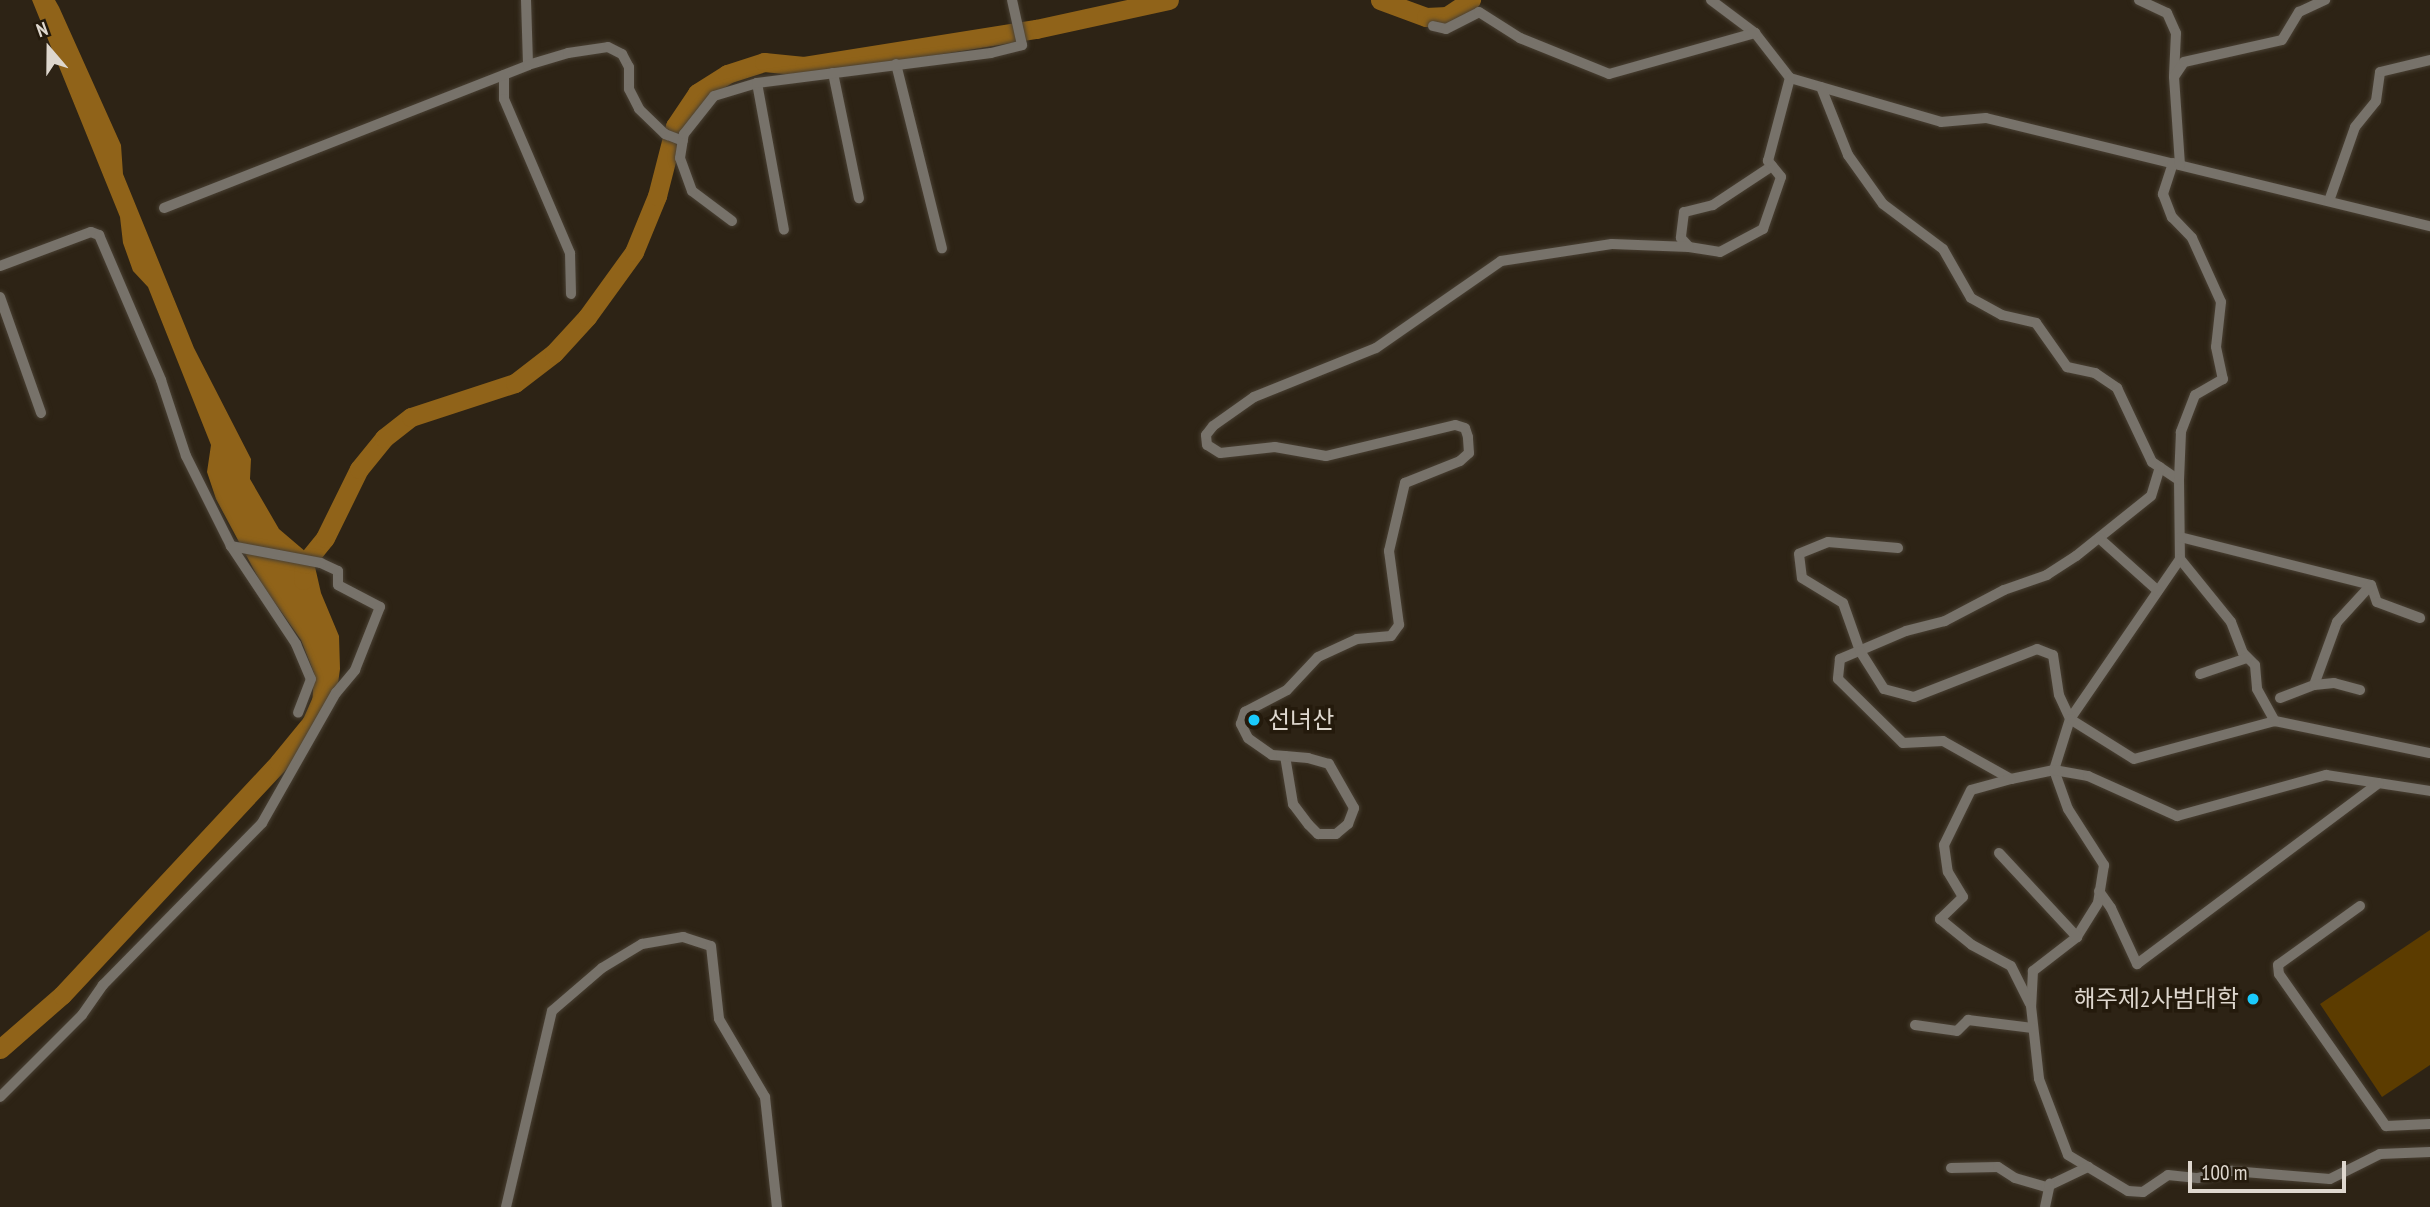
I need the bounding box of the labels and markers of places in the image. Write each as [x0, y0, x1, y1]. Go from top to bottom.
place label: 선녀산 [1268, 706, 1334, 734]
marker: 선녀산 [1246, 712, 1262, 728]
place label: 해주제2사범대학 [2074, 985, 2239, 1013]
marker: 해주제2사범대학 [2245, 991, 2261, 1007]

